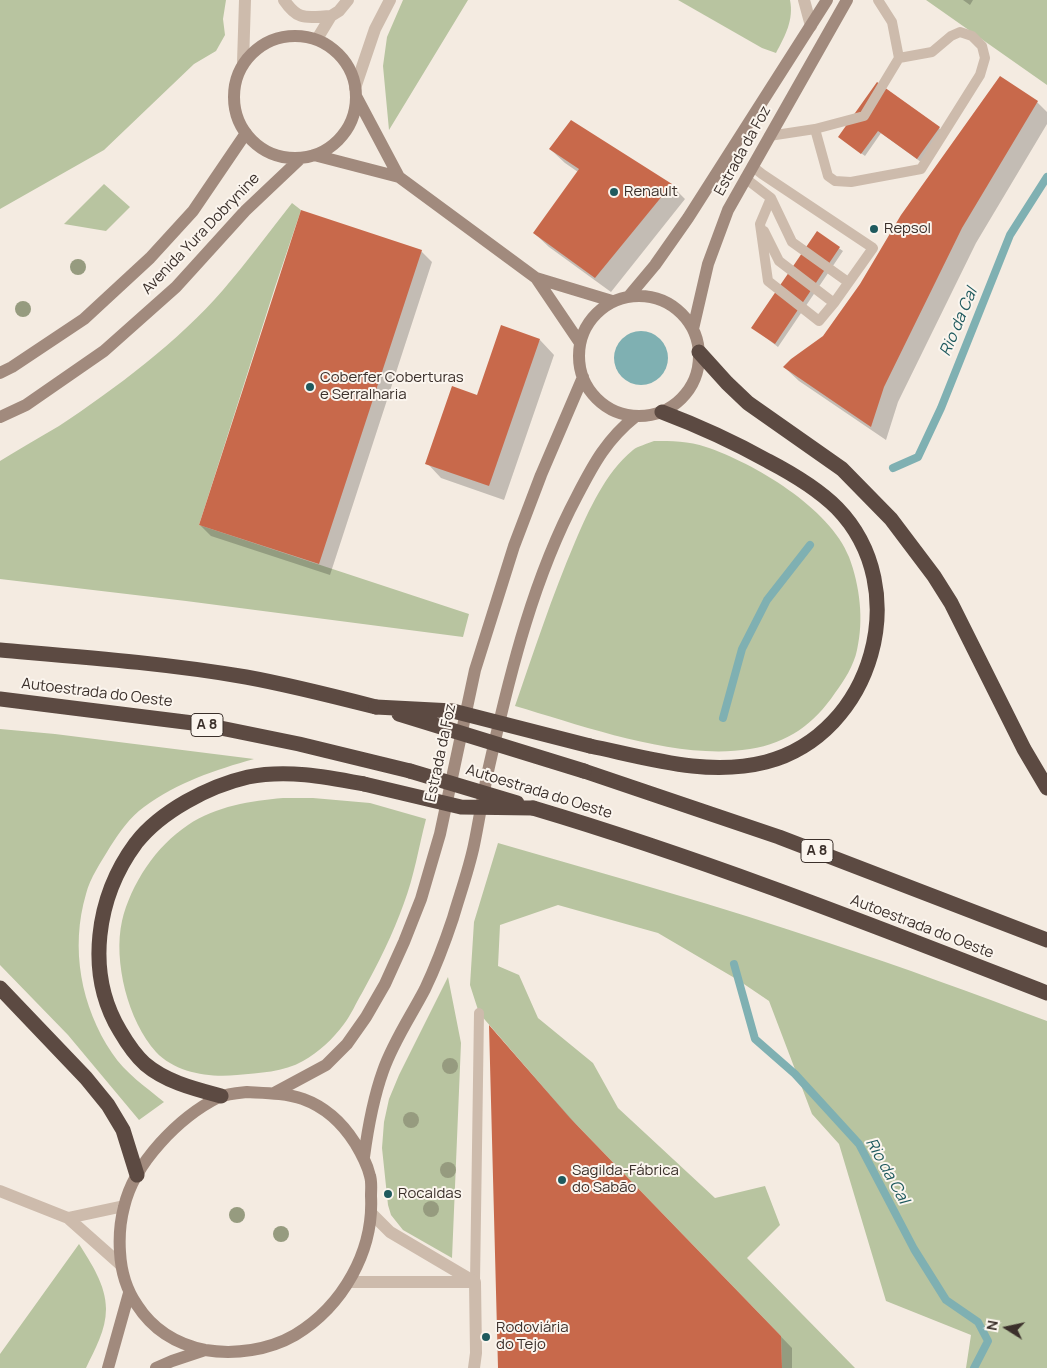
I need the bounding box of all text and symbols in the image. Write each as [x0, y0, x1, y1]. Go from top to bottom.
street label: Estrada da Foz [711, 103, 775, 199]
street label: Avenida Yura Dobrynine [138, 170, 264, 298]
place label: Renault [624, 183, 678, 201]
marker: Renault [608, 186, 620, 198]
place label: Repsol [884, 220, 931, 238]
marker: Repsol [868, 223, 880, 235]
water label: Rio da Cal [936, 285, 982, 359]
place label: Coberfer Coberturas e Serralharia [320, 369, 464, 404]
marker: Coberfer Coberturas e Serralharia [304, 381, 316, 393]
street label: Autoestrada do Oeste [20, 675, 174, 711]
street label: Estrada da Foz [422, 702, 460, 804]
road number: A 8 [191, 714, 223, 736]
street label: Autoestrada do Oeste [464, 761, 614, 823]
road number: A 8 [801, 839, 833, 862]
street label: Autoestrada do Oeste [848, 891, 996, 963]
water label: Rio da Cal [861, 1135, 913, 1207]
place label: Sagilda-Fábrica do Sabão [572, 1162, 679, 1197]
marker: Sagilda-Fábrica do Sabão [556, 1174, 568, 1186]
place label: Rocaldas [398, 1185, 462, 1203]
marker: Rocaldas [382, 1188, 394, 1200]
north arrow [982, 1303, 1032, 1353]
place label: Rodoviária do Tejo [496, 1319, 568, 1354]
text: N [982, 1319, 1002, 1332]
marker: Rodoviária do Tejo [480, 1331, 492, 1343]

